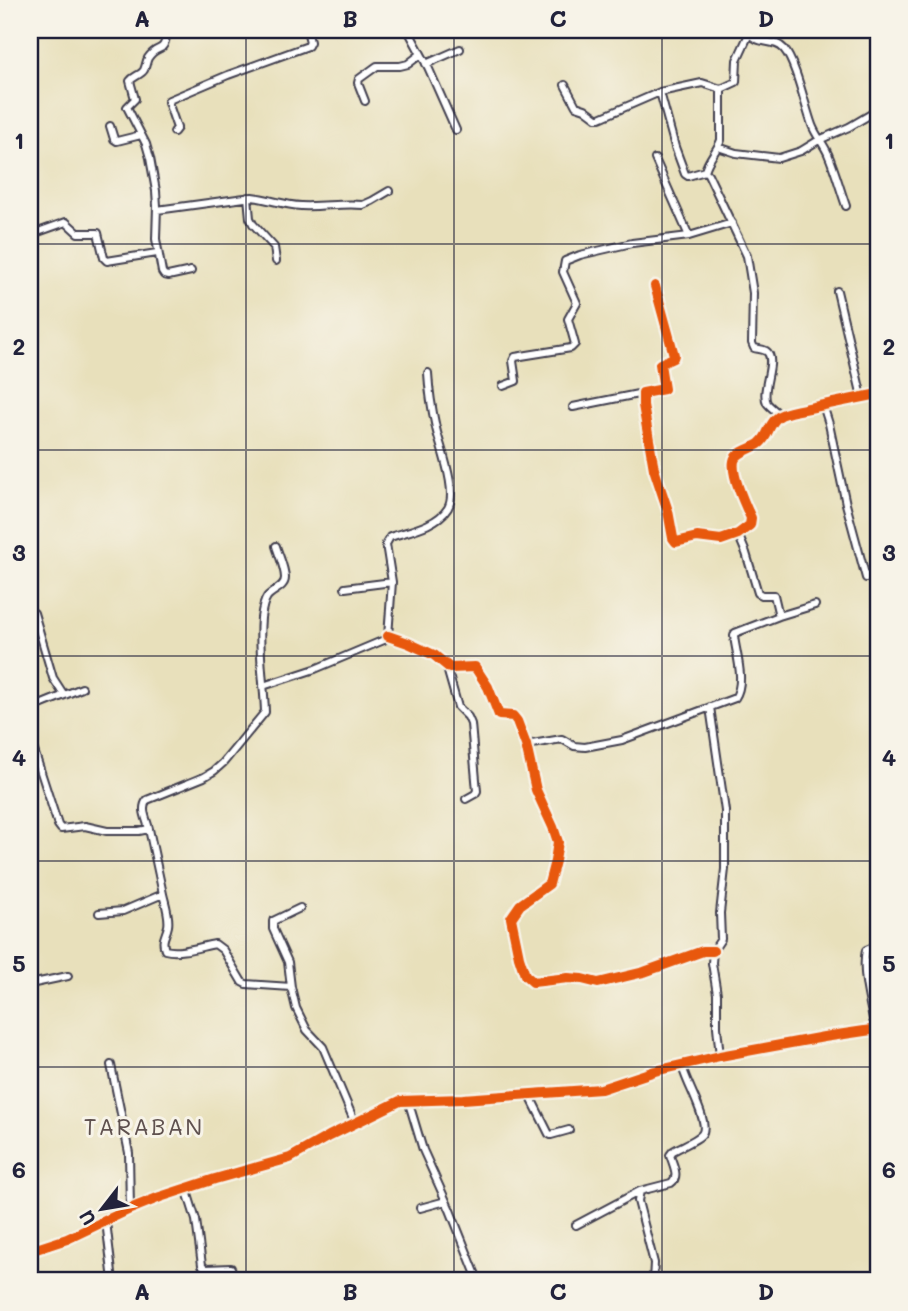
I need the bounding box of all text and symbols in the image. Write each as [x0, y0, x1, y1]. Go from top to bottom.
text: A [134, 3, 150, 33]
text: B [342, 3, 358, 33]
text: C [549, 3, 567, 33]
text: D [758, 3, 774, 33]
text: 1 [14, 125, 24, 155]
text: 1 [884, 125, 894, 155]
text: 2 [13, 331, 25, 361]
text: 2 [883, 331, 895, 361]
text: 3 [12, 537, 26, 567]
text: 3 [882, 537, 896, 567]
text: 4 [12, 742, 26, 772]
text: 4 [882, 742, 896, 772]
text: 5 [12, 948, 26, 978]
text: 5 [882, 948, 896, 978]
district label: TARABAN [84, 1111, 204, 1141]
text: 6 [12, 1154, 26, 1184]
text: 6 [882, 1154, 896, 1184]
north arrow [66, 1174, 136, 1244]
text: U [73, 1206, 101, 1230]
text: A [134, 1276, 150, 1306]
text: B [342, 1276, 358, 1306]
text: C [549, 1276, 567, 1306]
text: D [758, 1276, 774, 1306]

